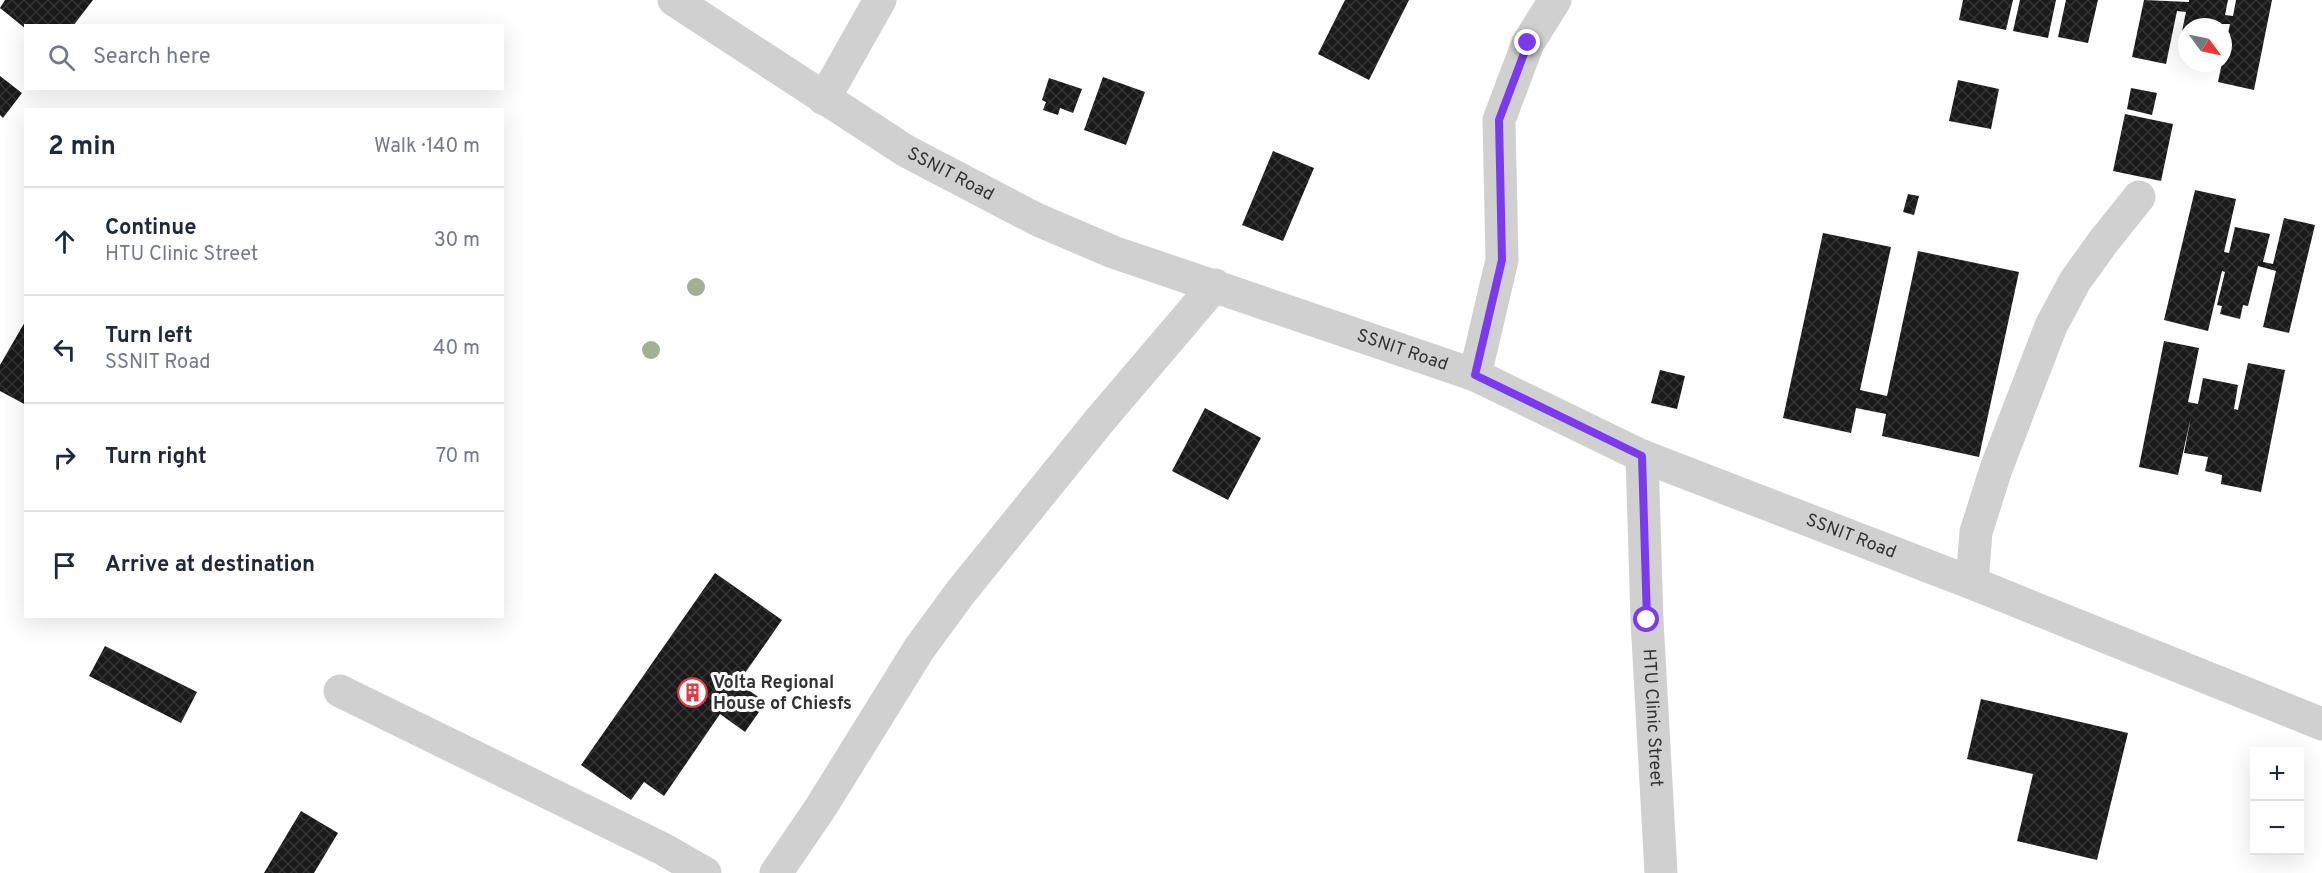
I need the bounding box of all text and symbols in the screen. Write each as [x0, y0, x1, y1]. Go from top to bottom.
north arrow [2178, 18, 2232, 72]
search box [24, 24, 504, 90]
route end [1514, 29, 1540, 55]
icon: search [45, 41, 78, 74]
text: Search here [93, 44, 211, 71]
text: 2 min [48, 131, 116, 164]
text: Walk · 140 m [374, 134, 480, 160]
street label: SSNIT Road [903, 142, 998, 206]
text: Continue [105, 215, 196, 242]
icon: ahead [48, 225, 81, 258]
text: 30 m [434, 228, 480, 254]
text: HTU Clinic Street [105, 242, 258, 268]
text: Turn left [105, 323, 193, 350]
street label: SSNIT Road [1354, 324, 1451, 377]
icon: left [48, 333, 81, 366]
text: 40 m [433, 336, 480, 362]
text: SSNIT Road [105, 350, 210, 376]
icon: right [48, 441, 81, 474]
text: Turn right [105, 444, 207, 471]
text: 70 m [436, 444, 480, 470]
street label: SSNIT Road [1802, 509, 1899, 564]
icon: arrive [48, 549, 81, 582]
text: Arrive at destination [105, 552, 315, 579]
route start [1633, 606, 1659, 632]
street label: HTU Clinic Street [1637, 648, 1668, 787]
place label: Volta Regional House of Chiesfs [713, 672, 852, 716]
building icon: Volta Regional House of Chiesfs [676, 677, 708, 709]
map controls [2250, 747, 2304, 855]
button: + [2250, 747, 2304, 801]
button: − [2250, 801, 2304, 855]

